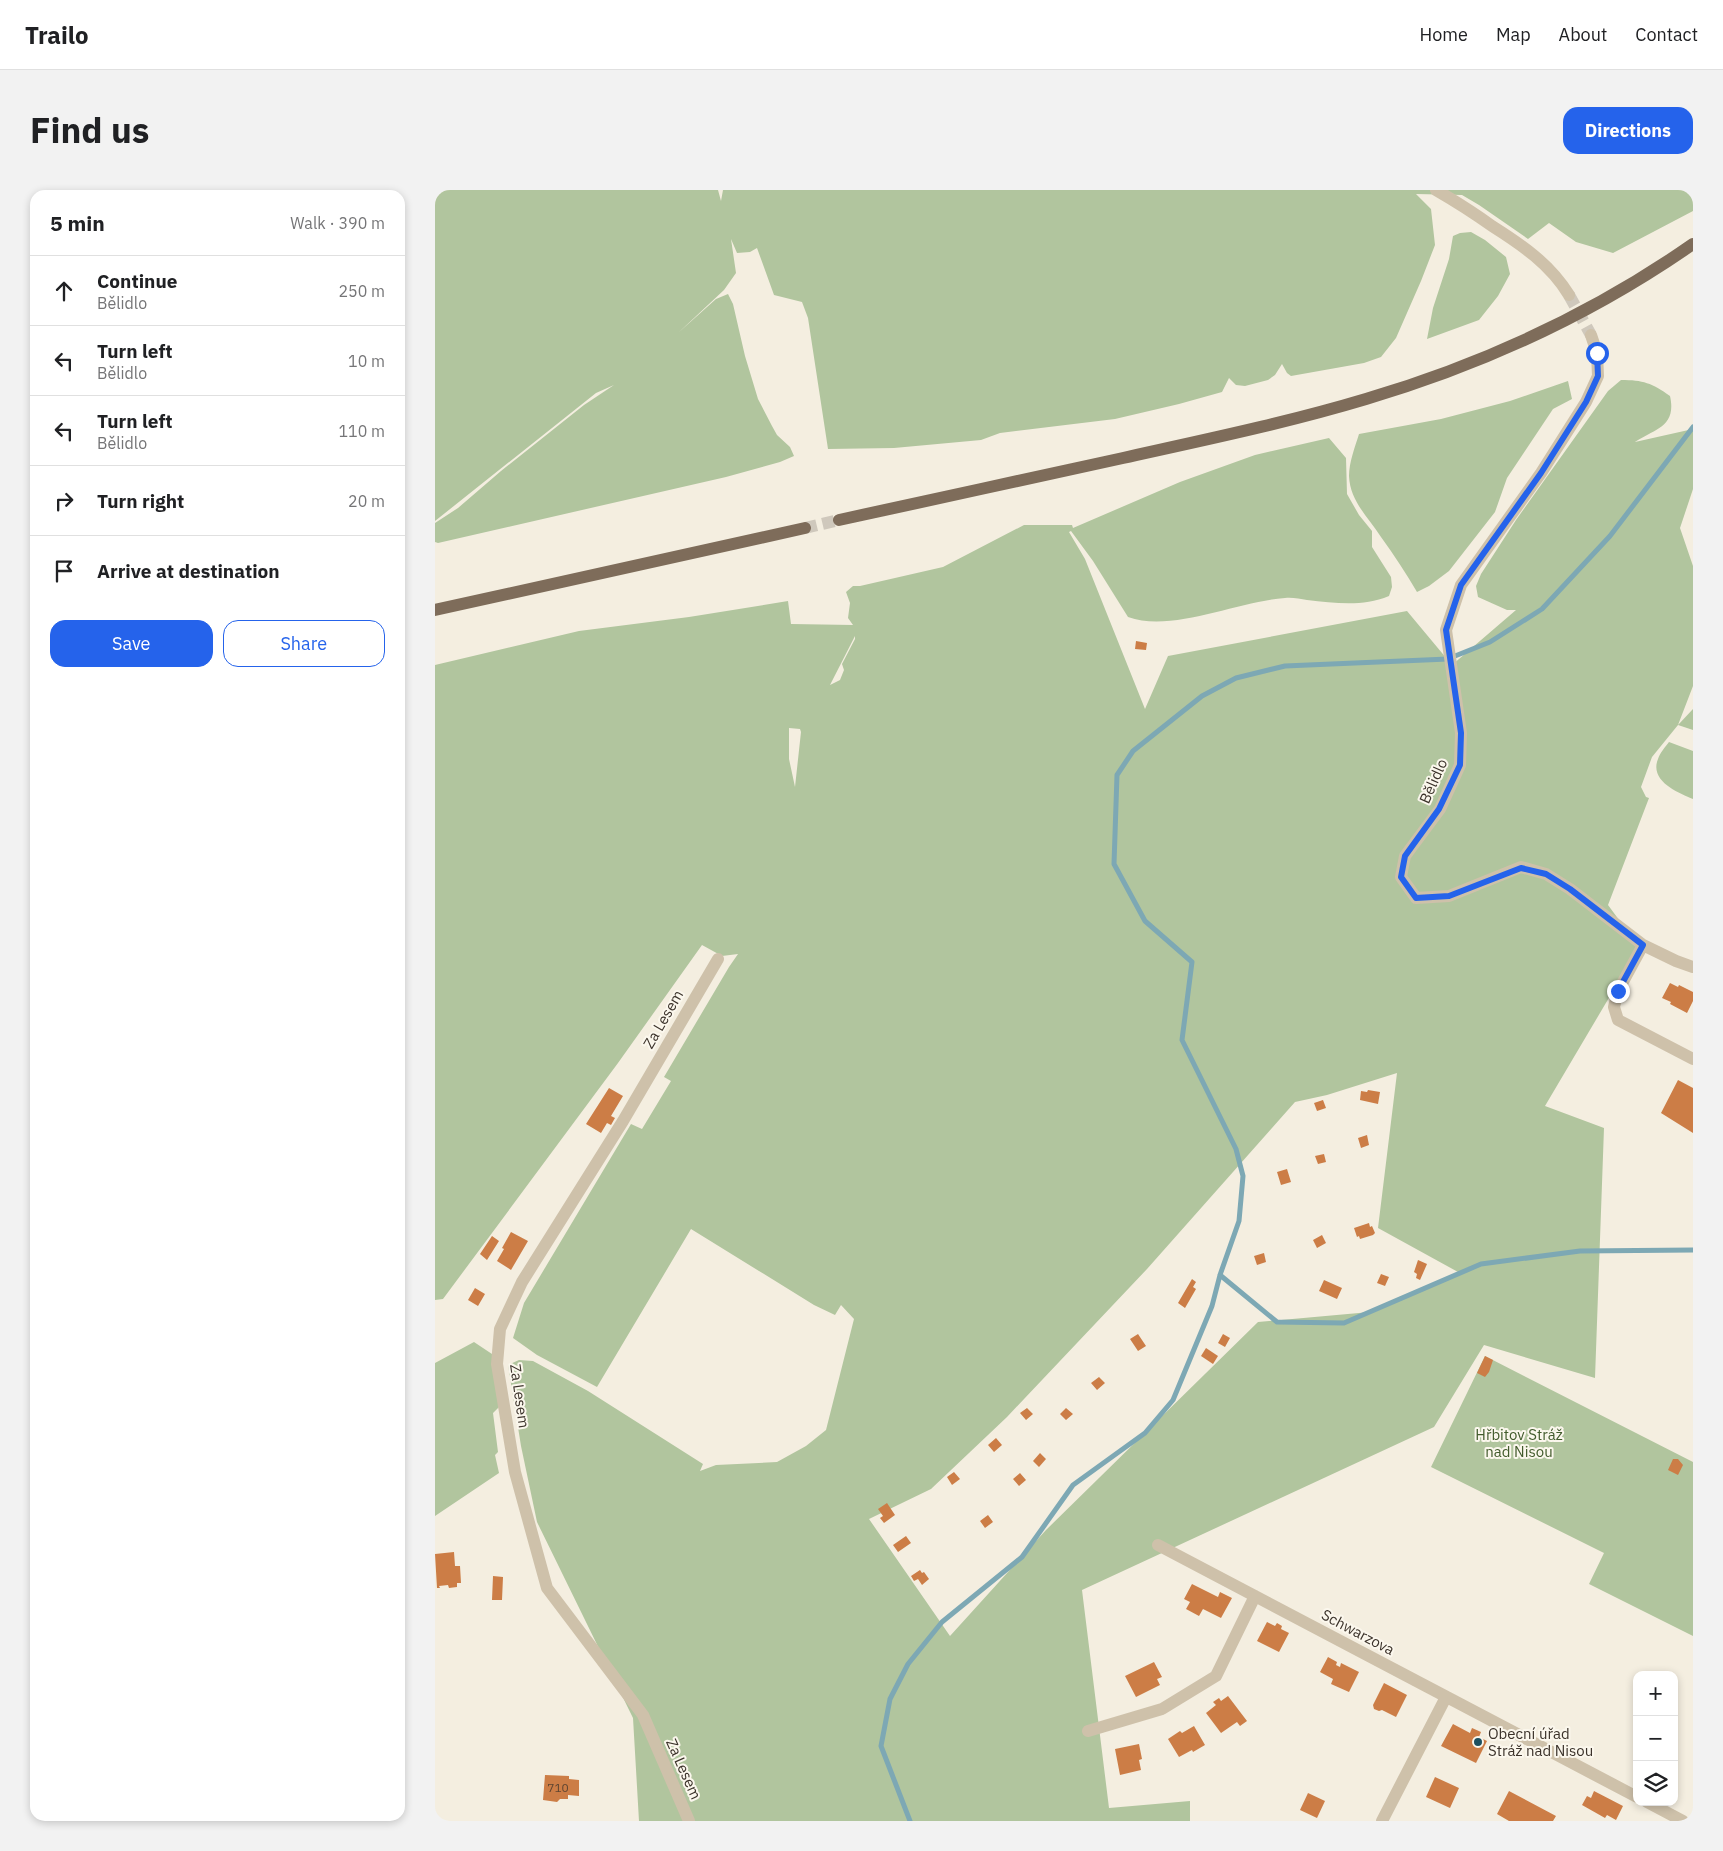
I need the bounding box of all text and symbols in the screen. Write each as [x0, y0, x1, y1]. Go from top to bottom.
text: Trailo [25, 19, 89, 51]
text: Home [1420, 23, 1468, 46]
text: Map [1496, 23, 1531, 46]
text: About [1559, 23, 1607, 46]
text: Contact [1635, 23, 1698, 46]
text: Find us [30, 107, 149, 153]
button: Directions [1563, 107, 1693, 154]
text: 5 min [50, 209, 105, 237]
text: Walk · 390 m [290, 213, 385, 233]
text: Continue [97, 269, 177, 293]
icon: ahead [50, 277, 78, 305]
text: 250 m [338, 281, 385, 301]
text: Bělidlo [97, 293, 147, 313]
text: Turn left [97, 339, 173, 363]
route start [1586, 342, 1609, 365]
icon: left [50, 347, 78, 375]
text: 10 m [348, 351, 385, 371]
text: Bělidlo [97, 363, 147, 383]
text: Turn left [97, 409, 173, 433]
icon: left [50, 417, 78, 445]
text: 110 m [338, 421, 385, 441]
text: Bělidlo [97, 433, 147, 453]
icon: right [50, 487, 78, 515]
text: Turn right [97, 489, 184, 513]
text: 20 m [348, 491, 385, 511]
icon: arrive [50, 557, 78, 585]
text: Arrive at destination [97, 559, 280, 583]
button: Save [50, 620, 213, 667]
button: Share [223, 620, 385, 667]
street label: Bělidlo [1415, 756, 1451, 806]
route end [1607, 980, 1630, 1003]
street label: Za Lesem [639, 986, 687, 1052]
street label: Za Lesem [506, 1363, 534, 1429]
park label: Hřbitov Stráž nad Nisou [1475, 1425, 1563, 1461]
street label: Schwarzova [1318, 1605, 1398, 1659]
map controls [1633, 1671, 1678, 1806]
button: + [1633, 1671, 1678, 1716]
button: − [1633, 1716, 1678, 1761]
place label: Obecní úřad Stráž nad Nisou [1488, 1724, 1593, 1760]
street label: Za Lesem [662, 1736, 706, 1802]
marker: Obecní úřad Stráž nad Nisou [1472, 1736, 1484, 1748]
button: layers [1633, 1761, 1678, 1806]
house number: 710 [547, 1780, 569, 1795]

